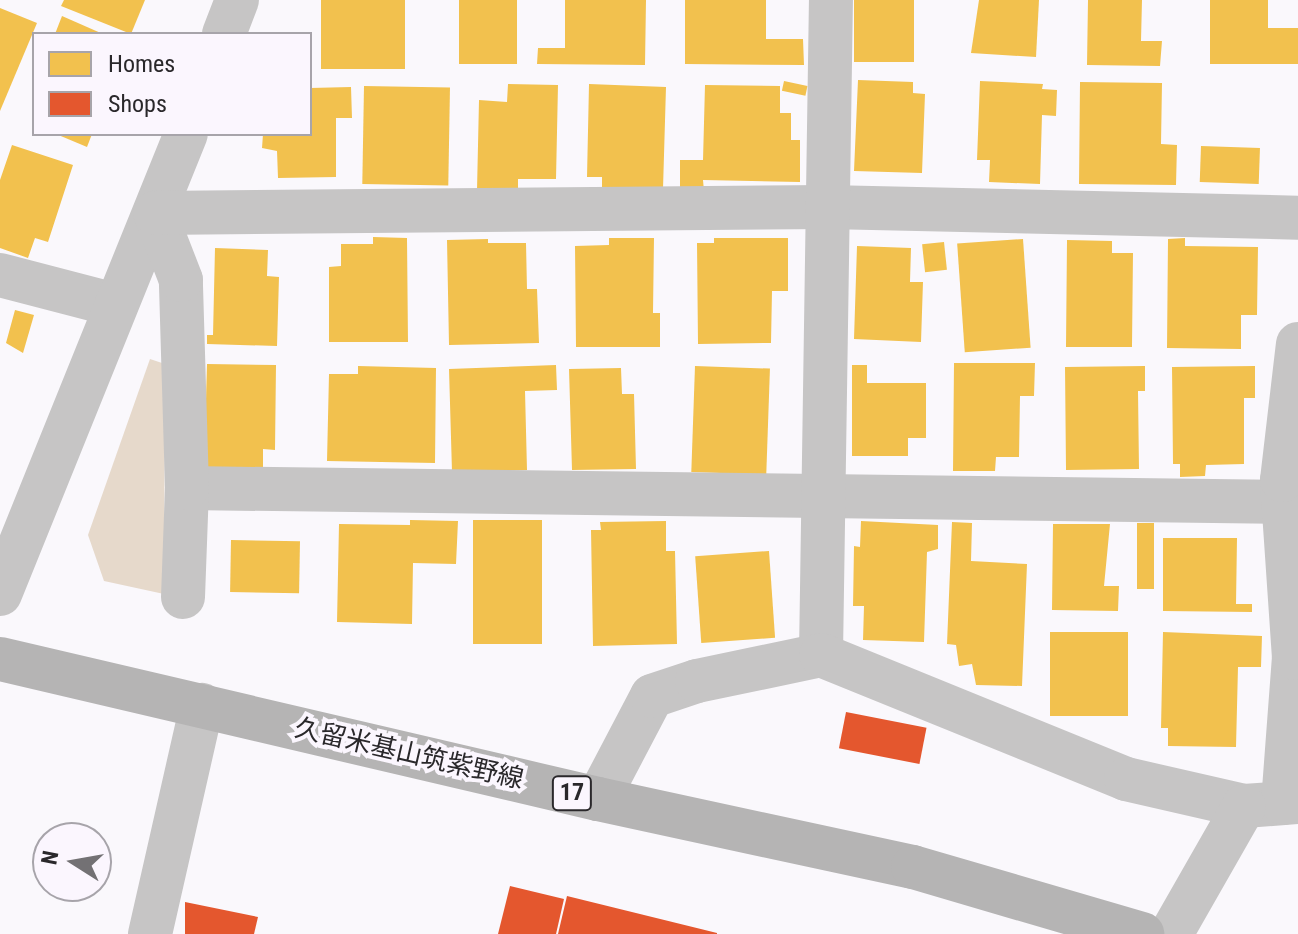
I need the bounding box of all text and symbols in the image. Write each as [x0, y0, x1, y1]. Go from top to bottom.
legend [32, 32, 312, 136]
text: Homes [108, 50, 175, 78]
text: Shops [108, 90, 167, 118]
street label: 久留米基山筑紫野線 [291, 712, 527, 796]
road number: 17 [550, 773, 594, 813]
north arrow [32, 822, 112, 902]
text: N [36, 849, 63, 867]

